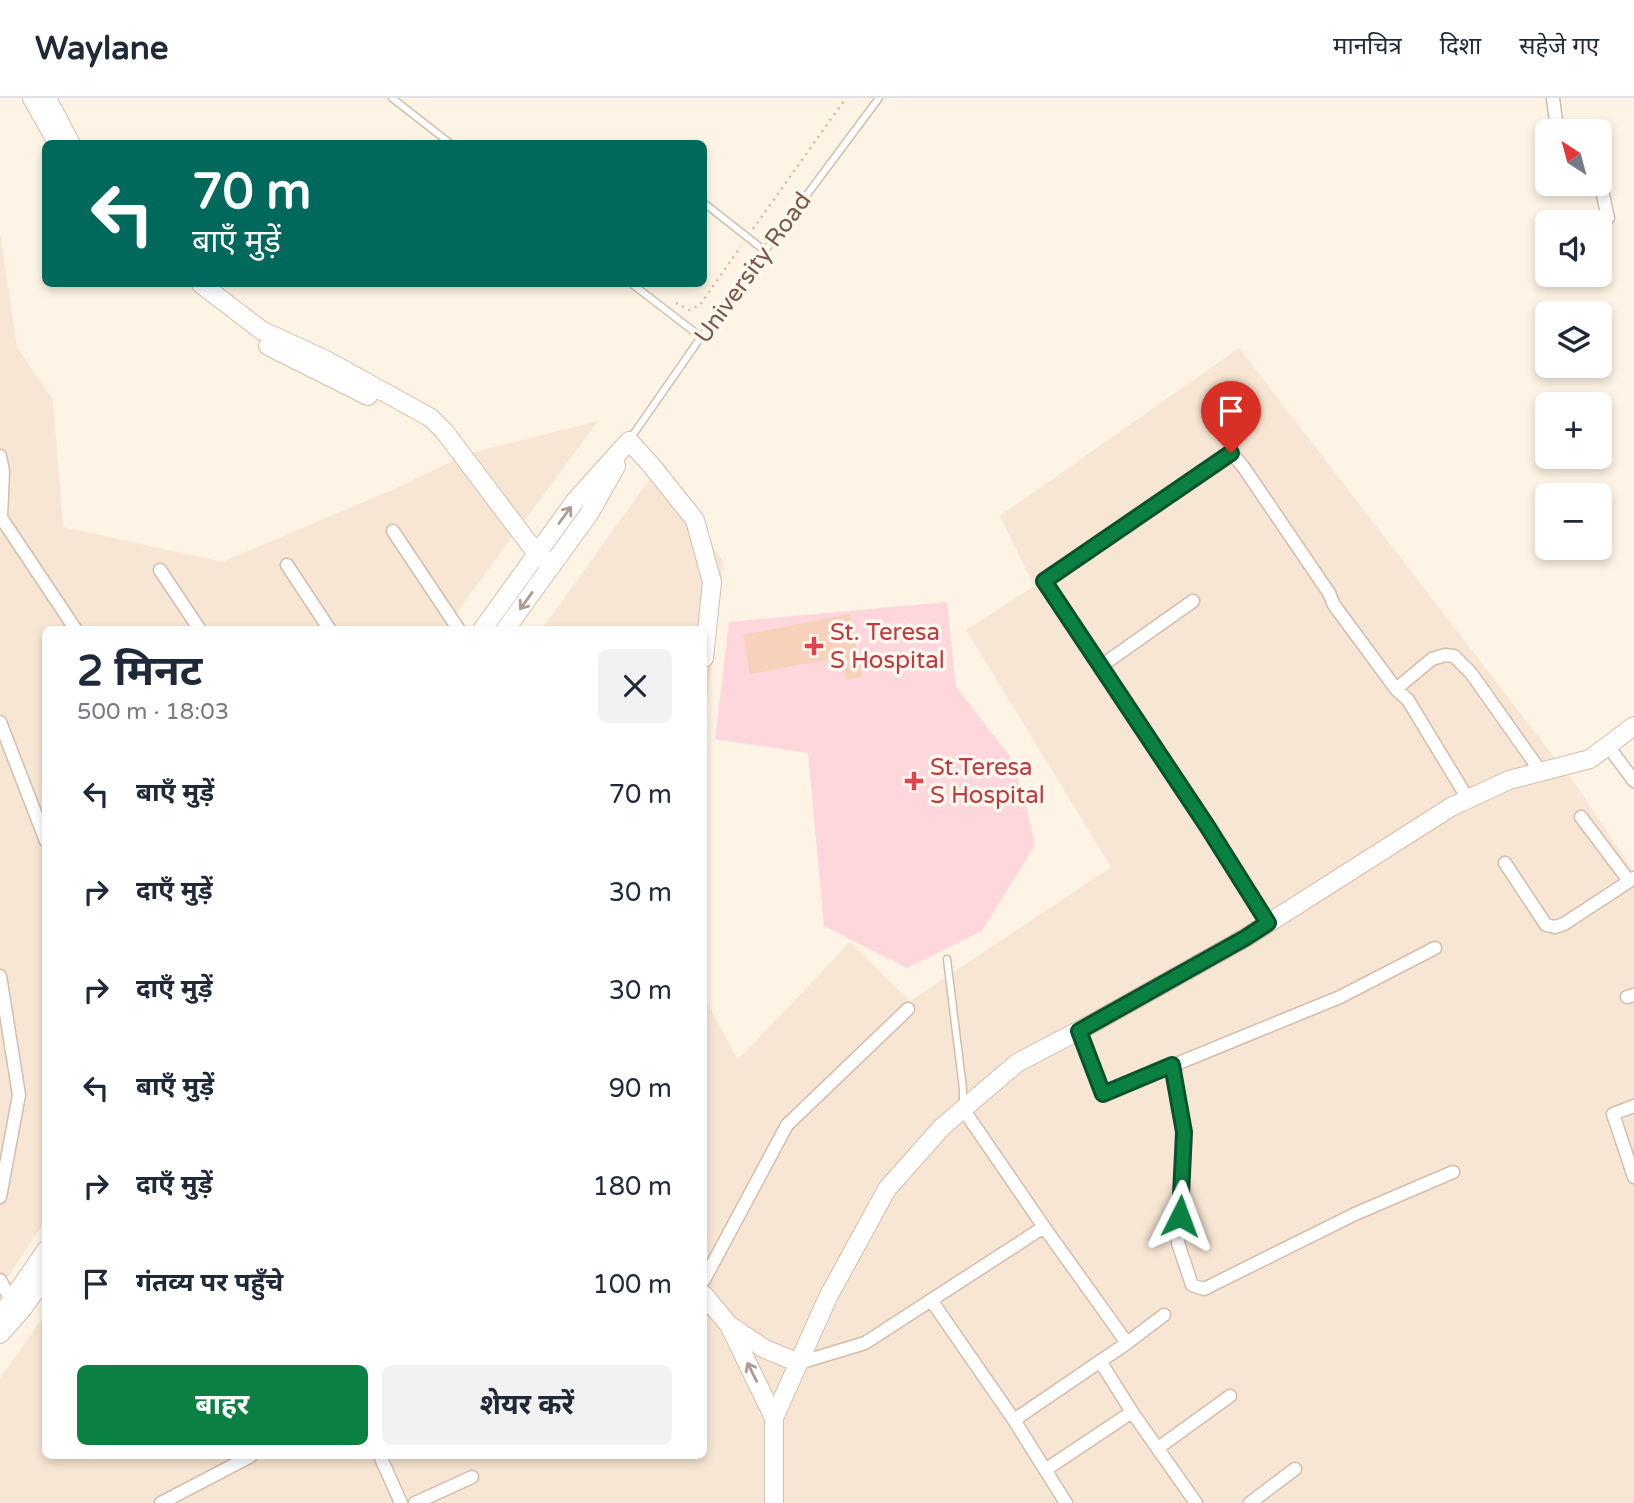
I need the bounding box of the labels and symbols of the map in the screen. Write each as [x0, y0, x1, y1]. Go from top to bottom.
north arrow [1535, 119, 1612, 196]
street label: University Road [688, 187, 818, 349]
pin [1201, 381, 1261, 453]
one-way arrow [558, 506, 572, 525]
one-way arrow [519, 591, 533, 610]
place label: St. Teresa S Hospital [830, 618, 945, 675]
marker: St. Teresa S Hospital [804, 636, 824, 656]
place label: St.Teresa S Hospital [930, 753, 1045, 810]
marker: St.Teresa S Hospital [904, 771, 924, 791]
position arrow [1143, 1179, 1217, 1253]
one-way arrow [744, 1362, 758, 1383]

